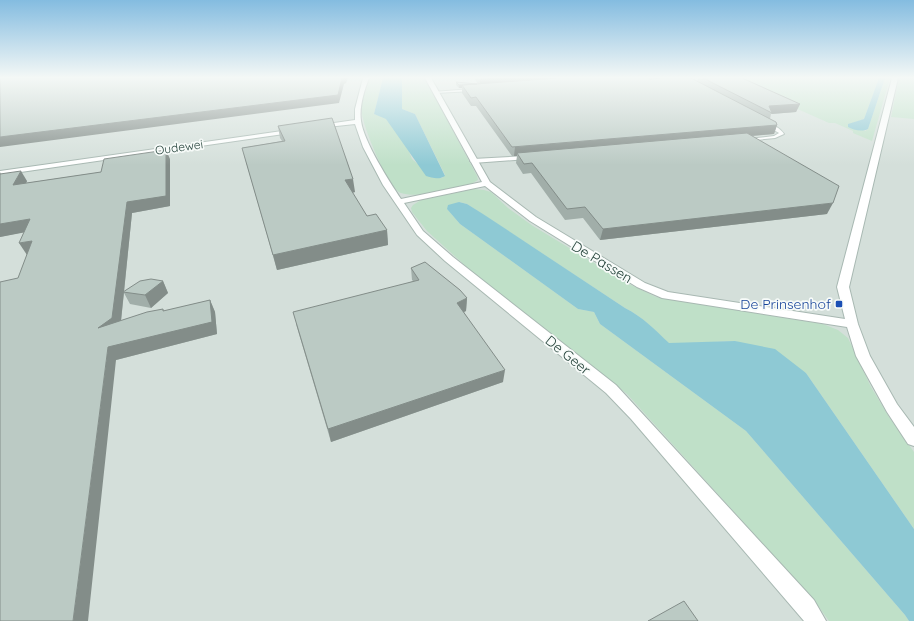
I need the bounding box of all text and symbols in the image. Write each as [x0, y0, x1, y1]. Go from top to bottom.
street label: Oudewei [154, 136, 204, 158]
street label: De Passen [568, 237, 636, 287]
place label: De Prinsenhof [740, 295, 831, 313]
marker: De Prinsenhof [834, 299, 844, 309]
street label: De Geer [542, 331, 595, 379]

